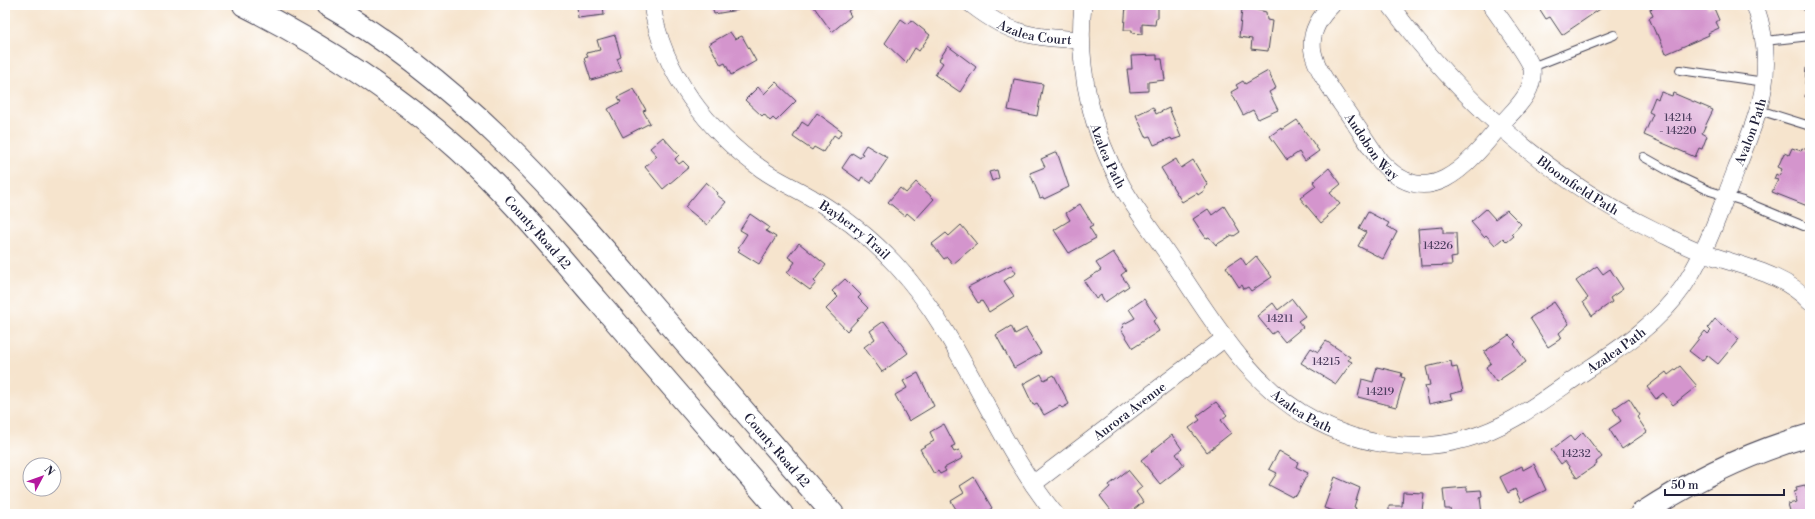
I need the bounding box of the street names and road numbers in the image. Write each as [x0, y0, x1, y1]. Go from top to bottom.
street label: Azalea Court [994, 16, 1072, 48]
street label: Avalon Path [1731, 97, 1770, 169]
street label: Audobon Way [1340, 109, 1402, 184]
street label: Azalea Path [1086, 121, 1129, 192]
street label: Bloomfield Path [1533, 152, 1622, 219]
street label: County Road 42 [500, 192, 574, 273]
street label: Bayberry Trail [815, 197, 893, 263]
street label: Azalea Path [1583, 324, 1650, 378]
street label: Aurora Avenue [1090, 379, 1170, 445]
street label: Azalea Path [1267, 386, 1335, 437]
street label: County Road 42 [740, 410, 813, 491]

